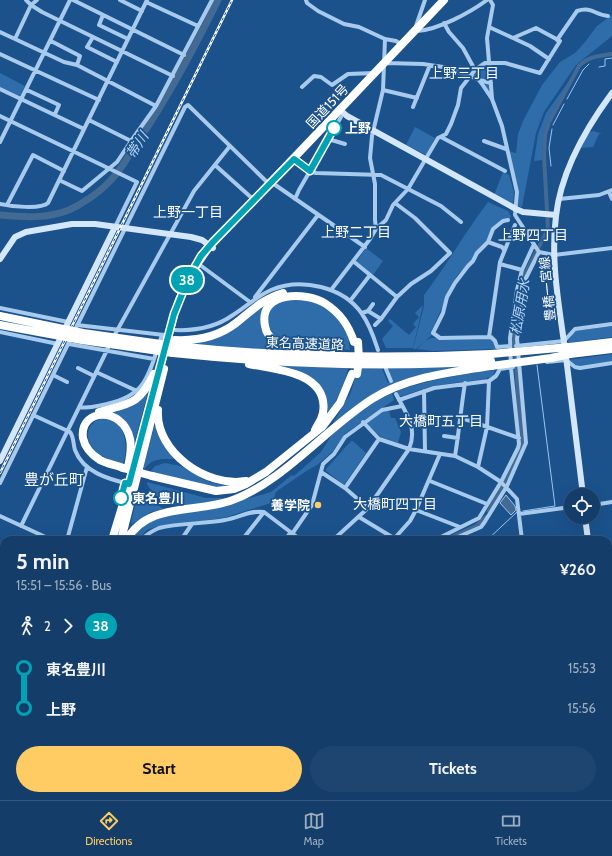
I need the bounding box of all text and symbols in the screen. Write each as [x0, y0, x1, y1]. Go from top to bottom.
district label: 上野三丁目 [429, 64, 499, 82]
street label: 国道151号 [303, 81, 351, 131]
marker: 上野 [326, 120, 342, 136]
place label: 上野 [345, 120, 371, 136]
water label: 帯川 [122, 127, 153, 162]
district label: 上野一丁目 [153, 203, 223, 221]
district label: 上野二丁目 [321, 223, 391, 241]
district label: 上野四丁目 [498, 226, 568, 244]
street label: 豊橋一宮線 [536, 256, 558, 322]
line badge: 38 [169, 267, 205, 293]
text: 38 [179, 271, 195, 289]
water label: 松原用水 [506, 276, 534, 336]
street label: 東名高速道路 [266, 334, 344, 352]
district label: 大橋町五丁目 [399, 412, 483, 430]
district label: 豊が丘町 [24, 471, 84, 489]
map controls [564, 488, 600, 524]
button: locate [564, 488, 600, 524]
marker: 東名豊川 [113, 490, 129, 506]
place label: 東名豊川 [132, 490, 184, 506]
district label: 大橋町四丁目 [353, 495, 437, 513]
place label: 養学院 [271, 497, 310, 513]
marker: 養学院 [313, 500, 323, 510]
text: 5 min [16, 548, 69, 575]
text: ¥260 [560, 561, 596, 579]
text: 15:51 – 15:56 · Bus [16, 577, 111, 593]
icon: walk [16, 615, 38, 637]
icon: forward [57, 615, 79, 637]
text: 38 [93, 617, 109, 635]
text: 2 [44, 618, 51, 634]
text: 15:53 [568, 660, 596, 676]
text: 東名豊川 [46, 661, 106, 679]
text: 15:56 [568, 700, 596, 716]
text: 上野 [46, 701, 76, 719]
button: Start [16, 746, 302, 792]
button: Tickets [310, 746, 596, 792]
tab: Directions [85, 810, 132, 848]
tab: Map [303, 810, 325, 848]
tab: Tickets [495, 810, 527, 848]

